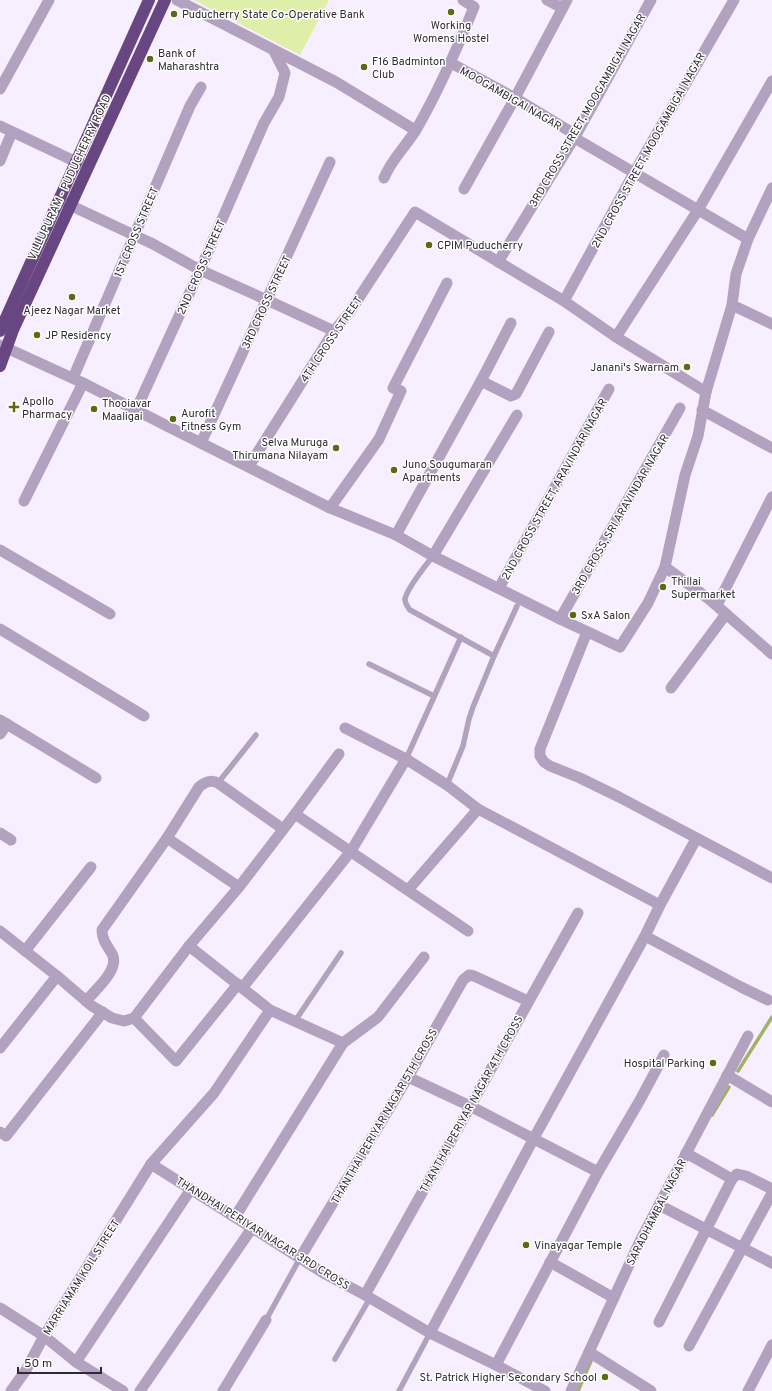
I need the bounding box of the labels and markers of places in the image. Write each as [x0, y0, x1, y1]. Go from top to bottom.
marker: Working Womens Hostel [446, 7, 456, 17]
place label: Puducherry State Co-Operative Bank [182, 8, 365, 22]
marker: Puducherry State Co-Operative Bank [169, 9, 179, 19]
place label: Working Womens Hostel [413, 19, 489, 46]
place label: Bank of Maharashtra [158, 47, 219, 74]
marker: Bank of Maharashtra [145, 54, 155, 64]
place label: F16 Badminton Club [372, 55, 445, 82]
marker: F16 Badminton Club [359, 62, 369, 72]
place label: CPIM Puducherry [437, 239, 523, 253]
marker: CPIM Puducherry [424, 240, 434, 250]
marker: Ajeez Nagar Market [67, 292, 77, 302]
place label: Ajeez Nagar Market [23, 304, 121, 318]
place label: JP Residency [45, 329, 111, 343]
marker: JP Residency [32, 330, 42, 340]
place label: Janani's Swarnam [590, 361, 679, 375]
marker: Janani's Swarnam [682, 362, 692, 372]
place label: Apollo Pharmacy [22, 395, 72, 422]
place label: Thooiavar Maaligai [102, 397, 152, 424]
marker: Apollo Pharmacy [9, 402, 19, 412]
marker: Thooiavar Maaligai [89, 404, 99, 414]
place label: Aurofit Fitness Gym [181, 407, 241, 434]
marker: Aurofit Fitness Gym [168, 414, 178, 424]
place label: Selva Muruga Thirumana Nilayam [232, 436, 328, 463]
marker: Selva Muruga Thirumana Nilayam [331, 443, 341, 453]
place label: Juno Sougumaran Apartments [402, 458, 492, 485]
marker: Juno Sougumaran Apartments [389, 465, 399, 475]
place label: Thillai Supermarket [671, 575, 736, 602]
marker: Thillai Supermarket [658, 582, 668, 592]
place label: SxA Salon [581, 609, 630, 623]
marker: SxA Salon [568, 610, 578, 620]
place label: Hospital Parking [624, 1057, 705, 1071]
marker: Hospital Parking [708, 1058, 718, 1068]
place label: Vinayagar Temple [534, 1239, 622, 1253]
marker: Vinayagar Temple [521, 1240, 531, 1250]
place label: St. Patrick Higher Secondary School [420, 1371, 597, 1385]
marker: St. Patrick Higher Secondary School [600, 1372, 610, 1382]

